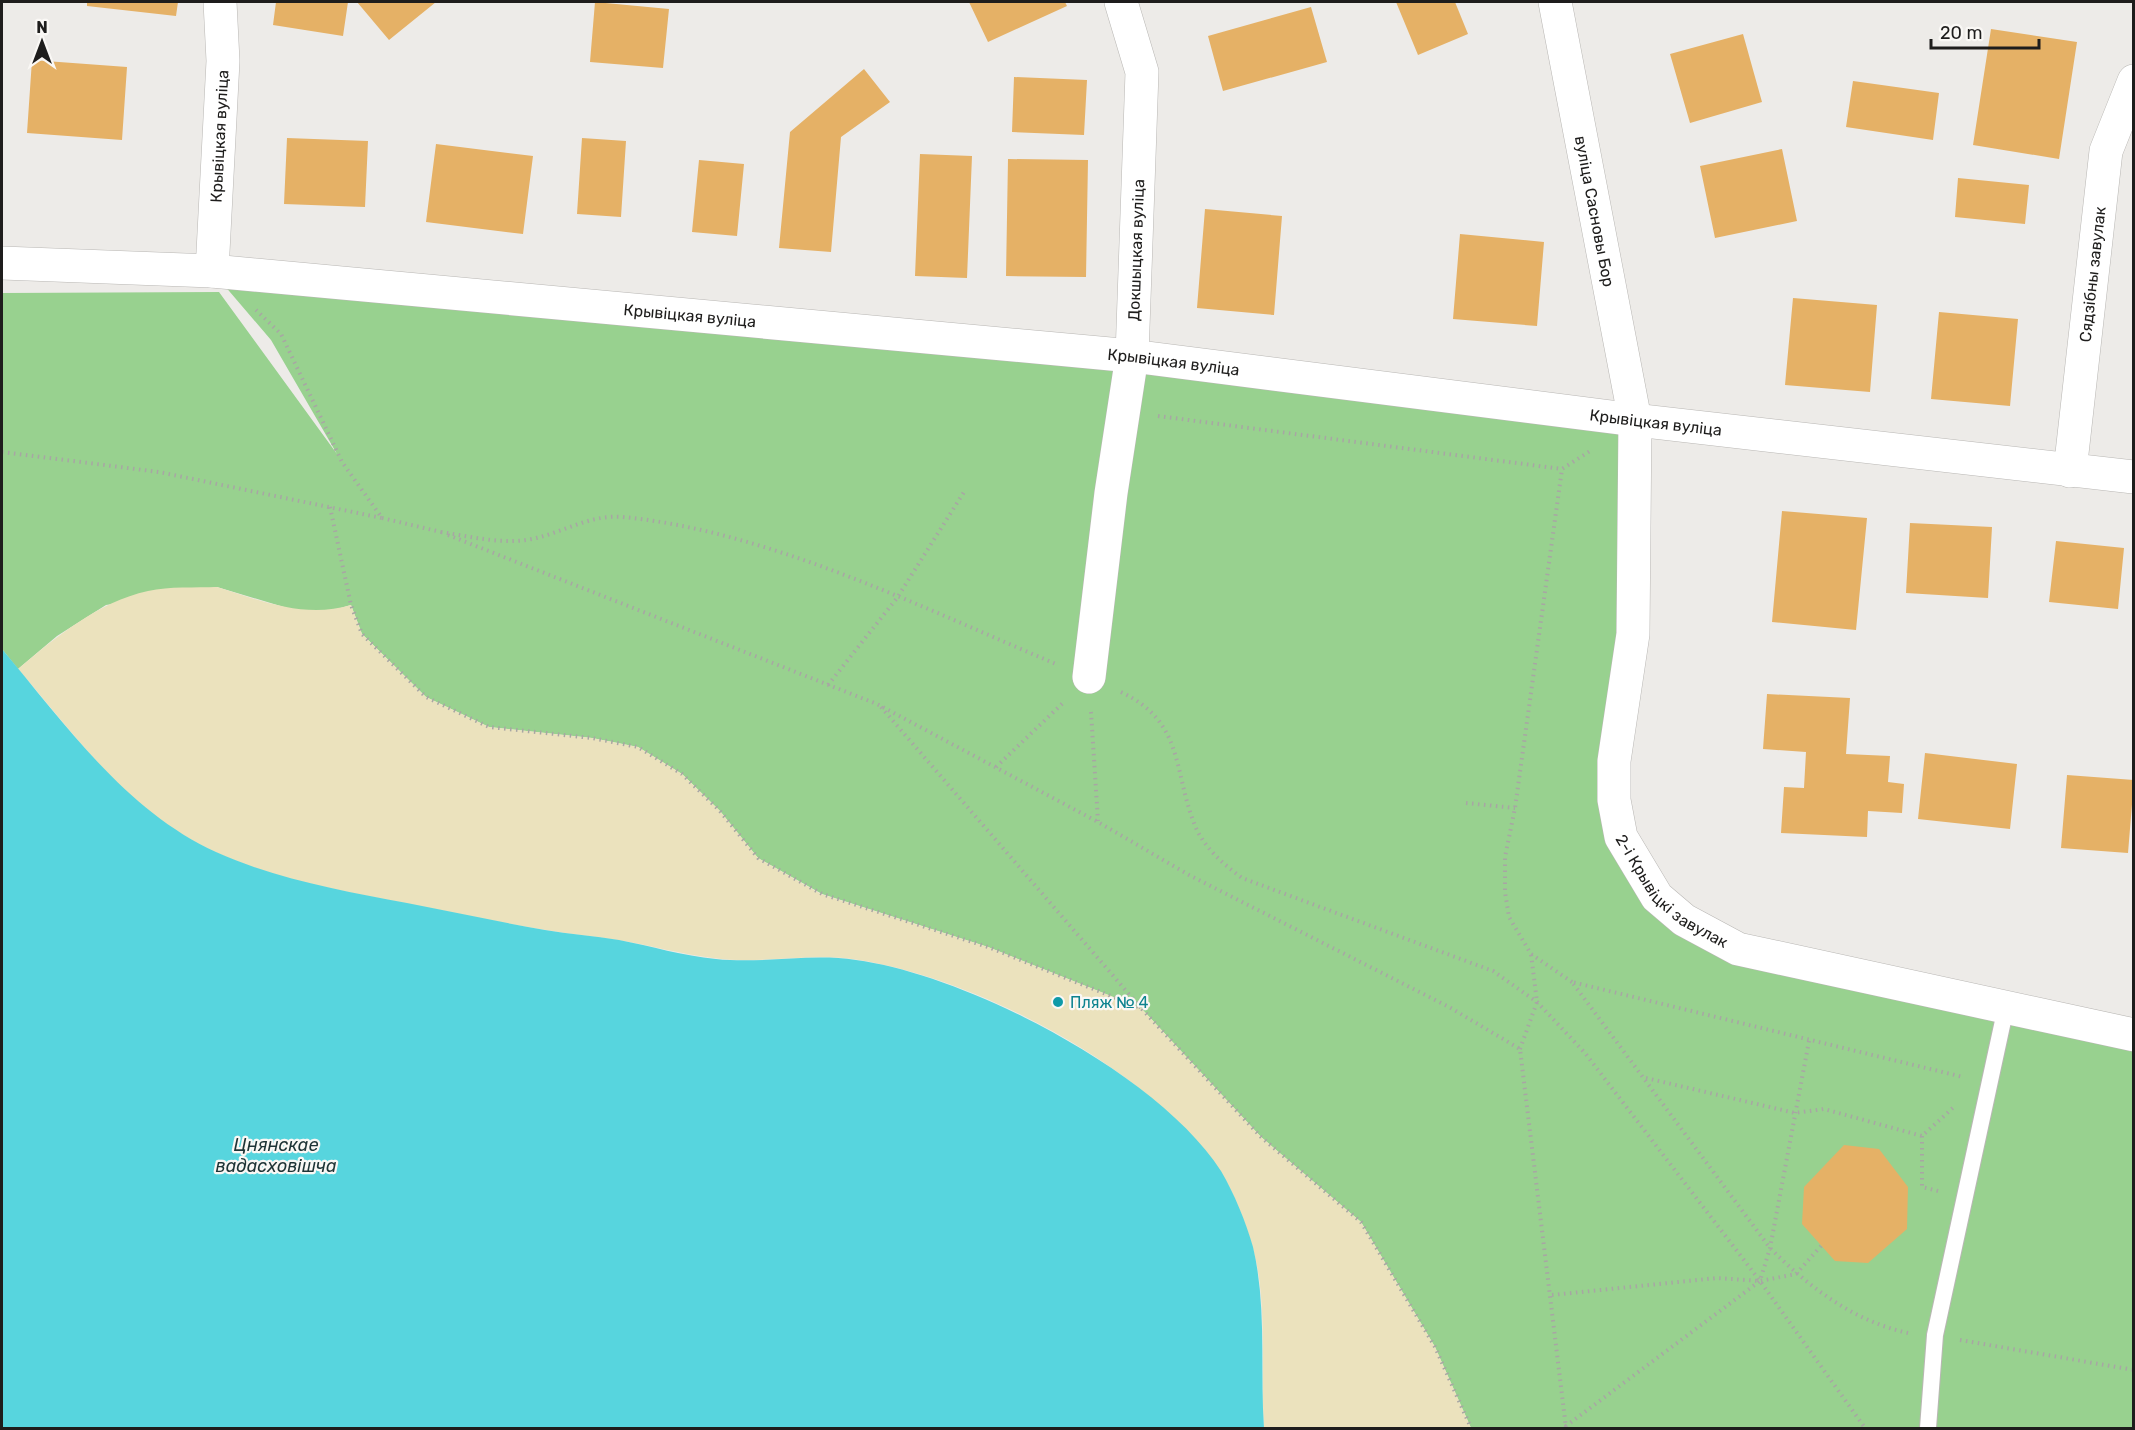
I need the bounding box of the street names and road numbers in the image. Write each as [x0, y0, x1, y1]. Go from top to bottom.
street label: Крывіцкая вуліца [207, 69, 233, 203]
street label: вуліца Сасновы Бор [1571, 134, 1618, 289]
street label: Докшыцкая вуліца [1124, 179, 1148, 321]
street label: Сядзібны завулак [2076, 205, 2110, 343]
street label: Крывіцкая вуліца [623, 300, 757, 331]
street label: Крывіцкая вуліца [1107, 345, 1241, 380]
street label: Крывіцкая вуліца [1588, 405, 1723, 440]
street label: 2-і Крывіцкі завулак [1612, 831, 1732, 952]

